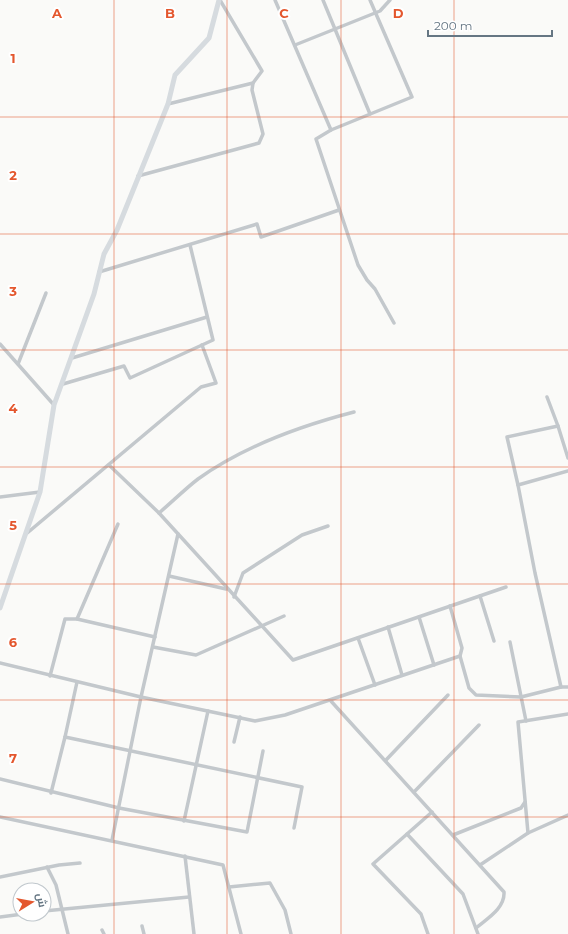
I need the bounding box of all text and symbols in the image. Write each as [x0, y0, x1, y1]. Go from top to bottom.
text: A [51, 5, 63, 21]
text: B [165, 5, 175, 21]
text: C [279, 5, 289, 21]
text: D [393, 5, 404, 21]
scale bar [428, 12, 552, 38]
text: 200 m [434, 18, 473, 33]
text: 1 [10, 50, 16, 66]
text: 2 [9, 167, 17, 183]
text: 3 [8, 283, 17, 299]
text: 4 [9, 400, 18, 416]
text: 5 [9, 517, 17, 533]
text: 6 [9, 634, 18, 650]
text: 7 [9, 750, 17, 766]
north arrow [12, 882, 52, 922]
text: ش [34, 892, 50, 908]

